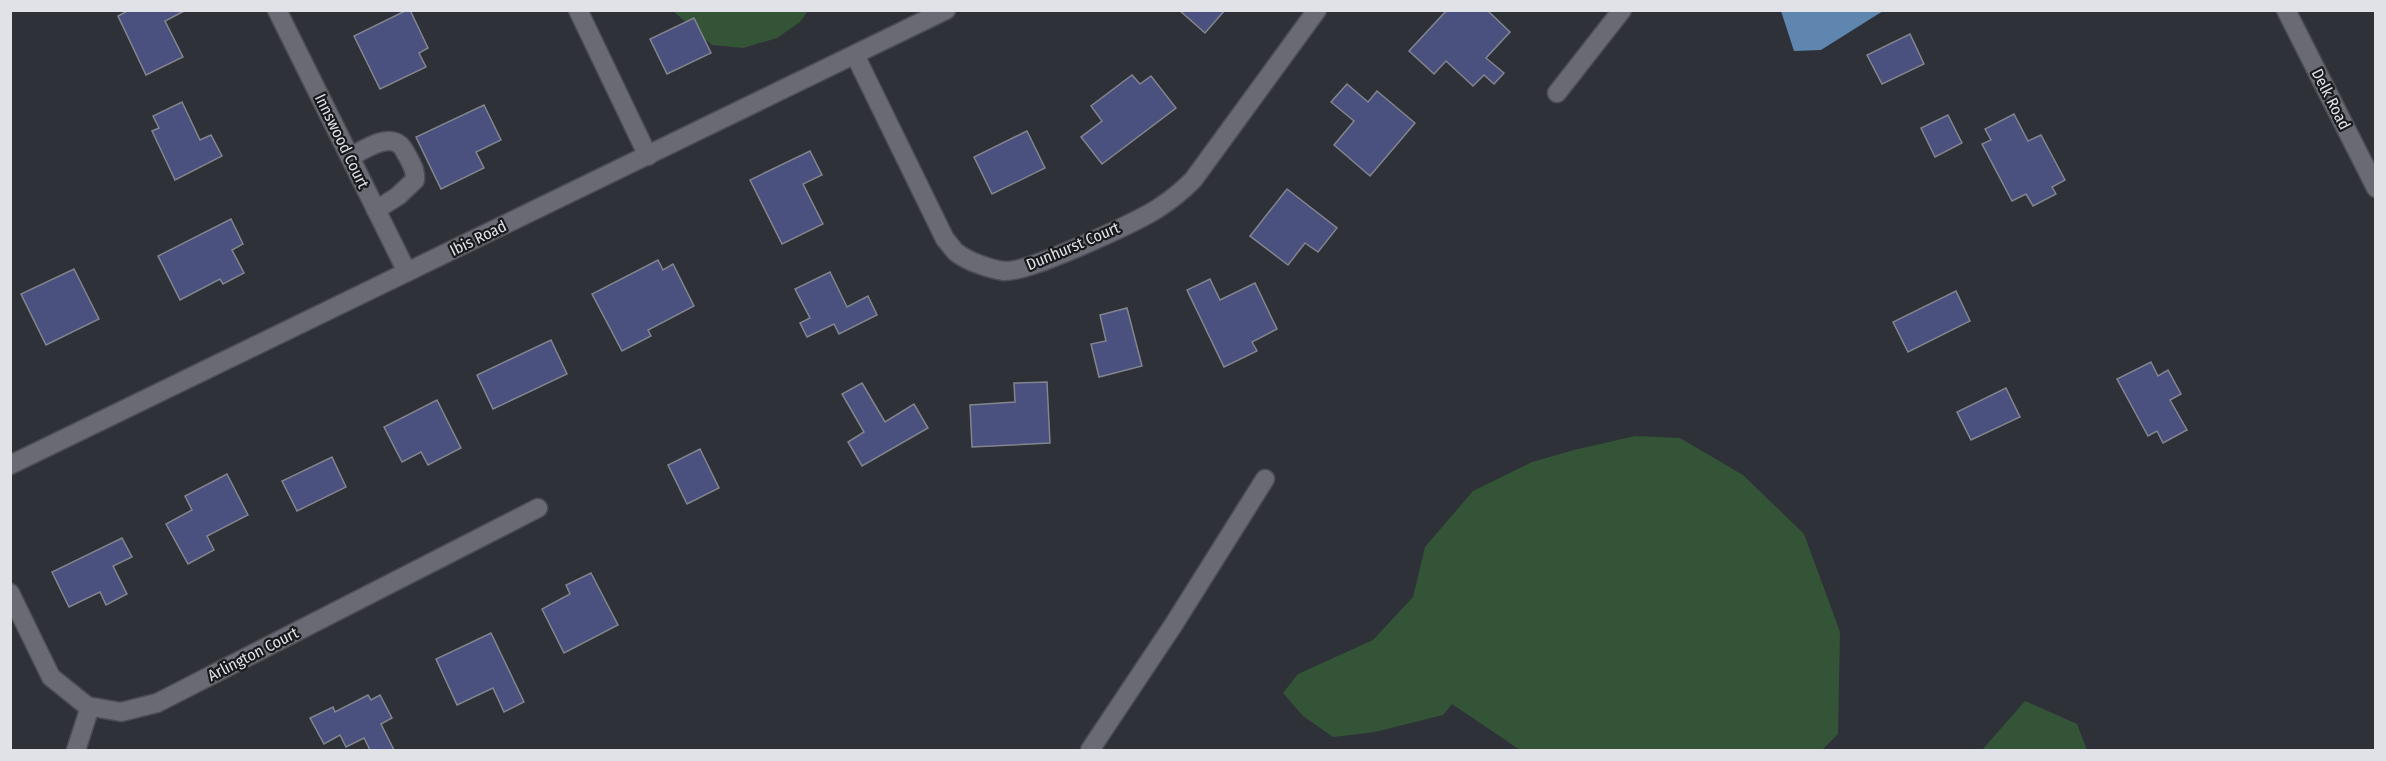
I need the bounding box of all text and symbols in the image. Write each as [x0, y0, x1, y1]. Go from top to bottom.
street label: Delk Road [2308, 65, 2354, 133]
street label: Innswood Court [311, 91, 373, 192]
street label: Ibis Road [447, 216, 509, 260]
street label: Dunhurst Court [1023, 218, 1123, 274]
street label: Arlington Court [204, 623, 302, 685]

